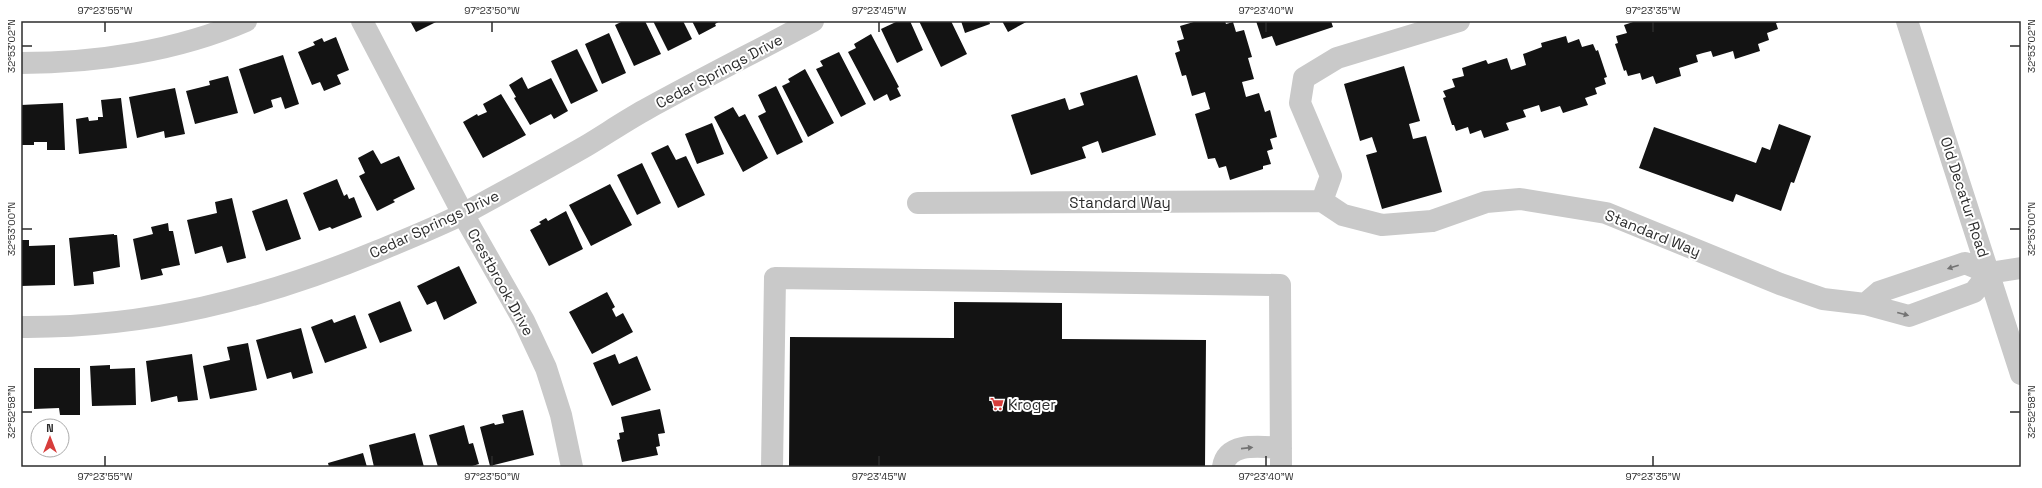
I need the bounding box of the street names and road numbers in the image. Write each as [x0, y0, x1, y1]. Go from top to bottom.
street label: Cedar Springs Drive [652, 29, 786, 112]
street label: Old Decatur Road [1937, 134, 1993, 260]
street label: Cedar Springs Drive [366, 186, 502, 262]
street label: Standard Way [1069, 193, 1171, 212]
street label: Standard Way [1602, 205, 1704, 261]
street label: Crestbrook Drive [464, 225, 538, 339]

